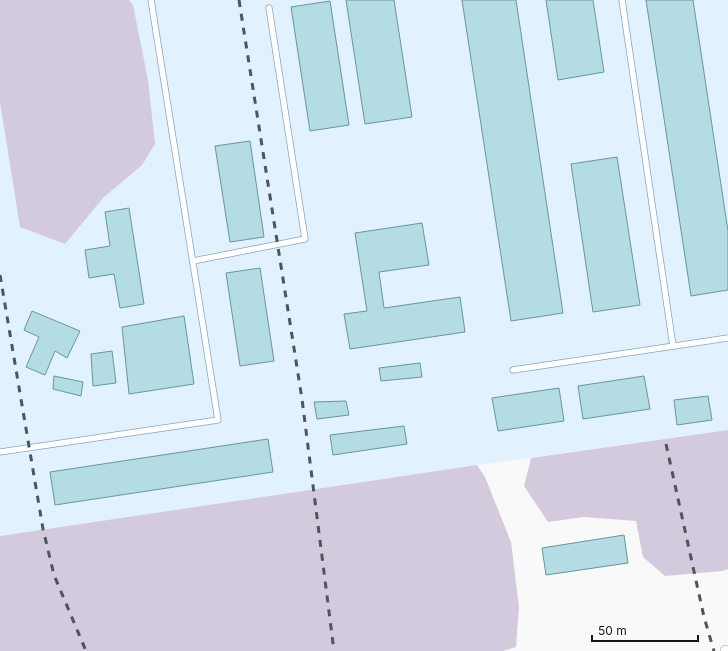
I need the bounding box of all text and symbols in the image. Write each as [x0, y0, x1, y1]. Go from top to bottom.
scale bar [592, 617, 698, 643]
text: 50 m [598, 623, 627, 638]

